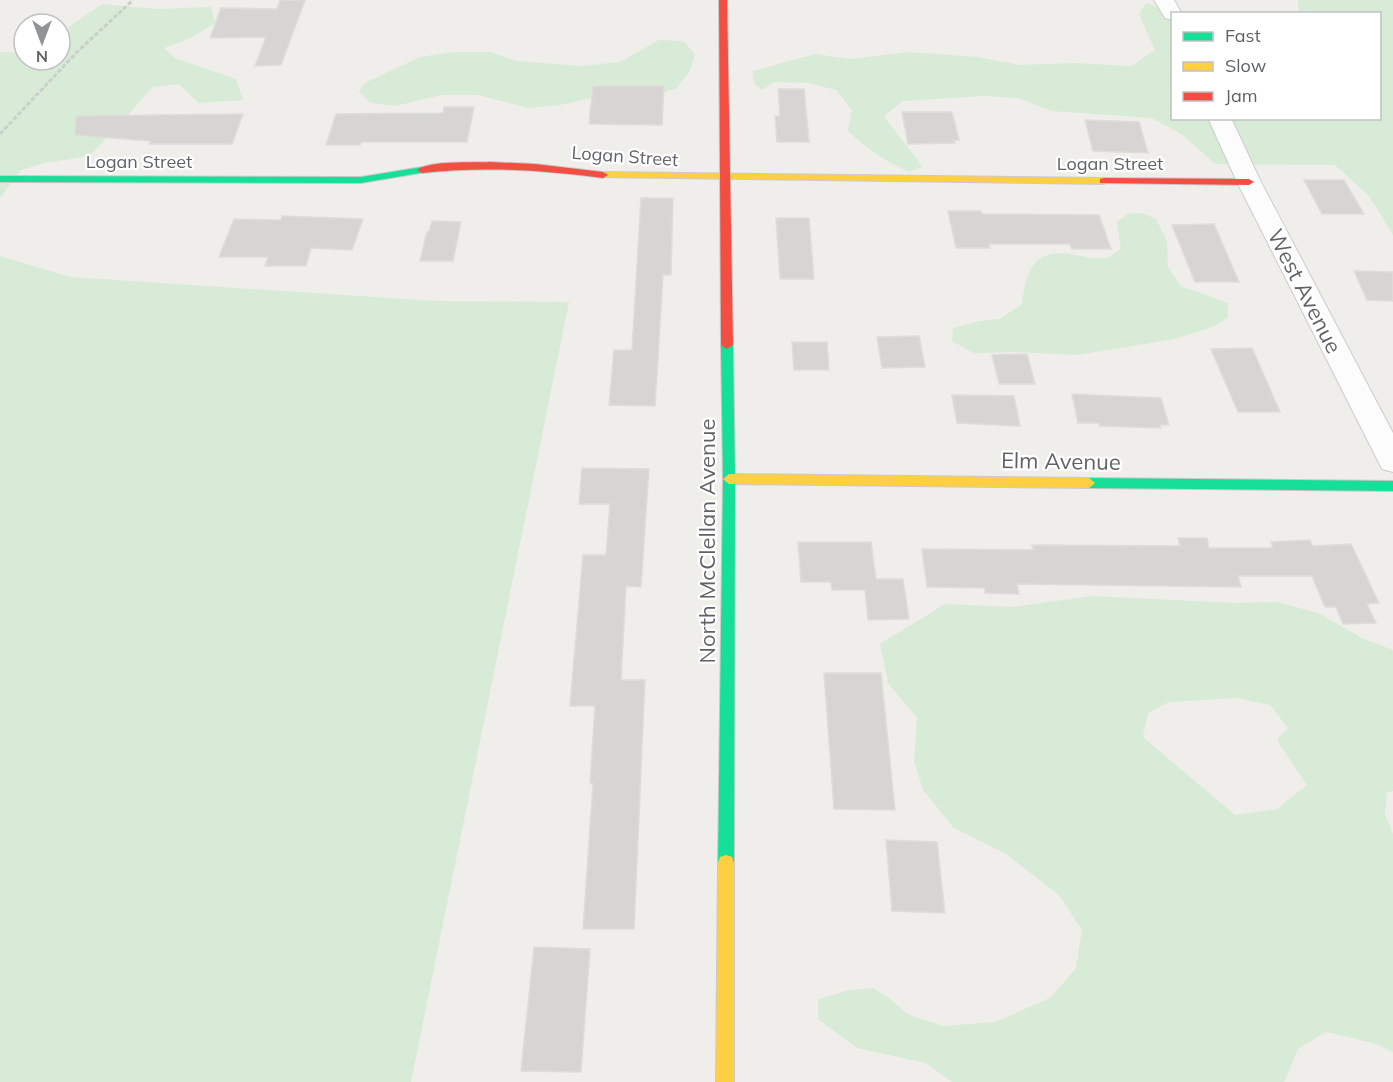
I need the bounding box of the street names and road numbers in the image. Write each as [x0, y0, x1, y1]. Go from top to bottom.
street label: Logan Street [571, 141, 679, 171]
street label: Logan Street [86, 150, 192, 173]
street label: Logan Street [1057, 152, 1163, 175]
street label: West Avenue [1262, 224, 1348, 358]
street label: North McClellan Avenue [693, 419, 721, 663]
street label: Elm Avenue [1001, 446, 1121, 476]

